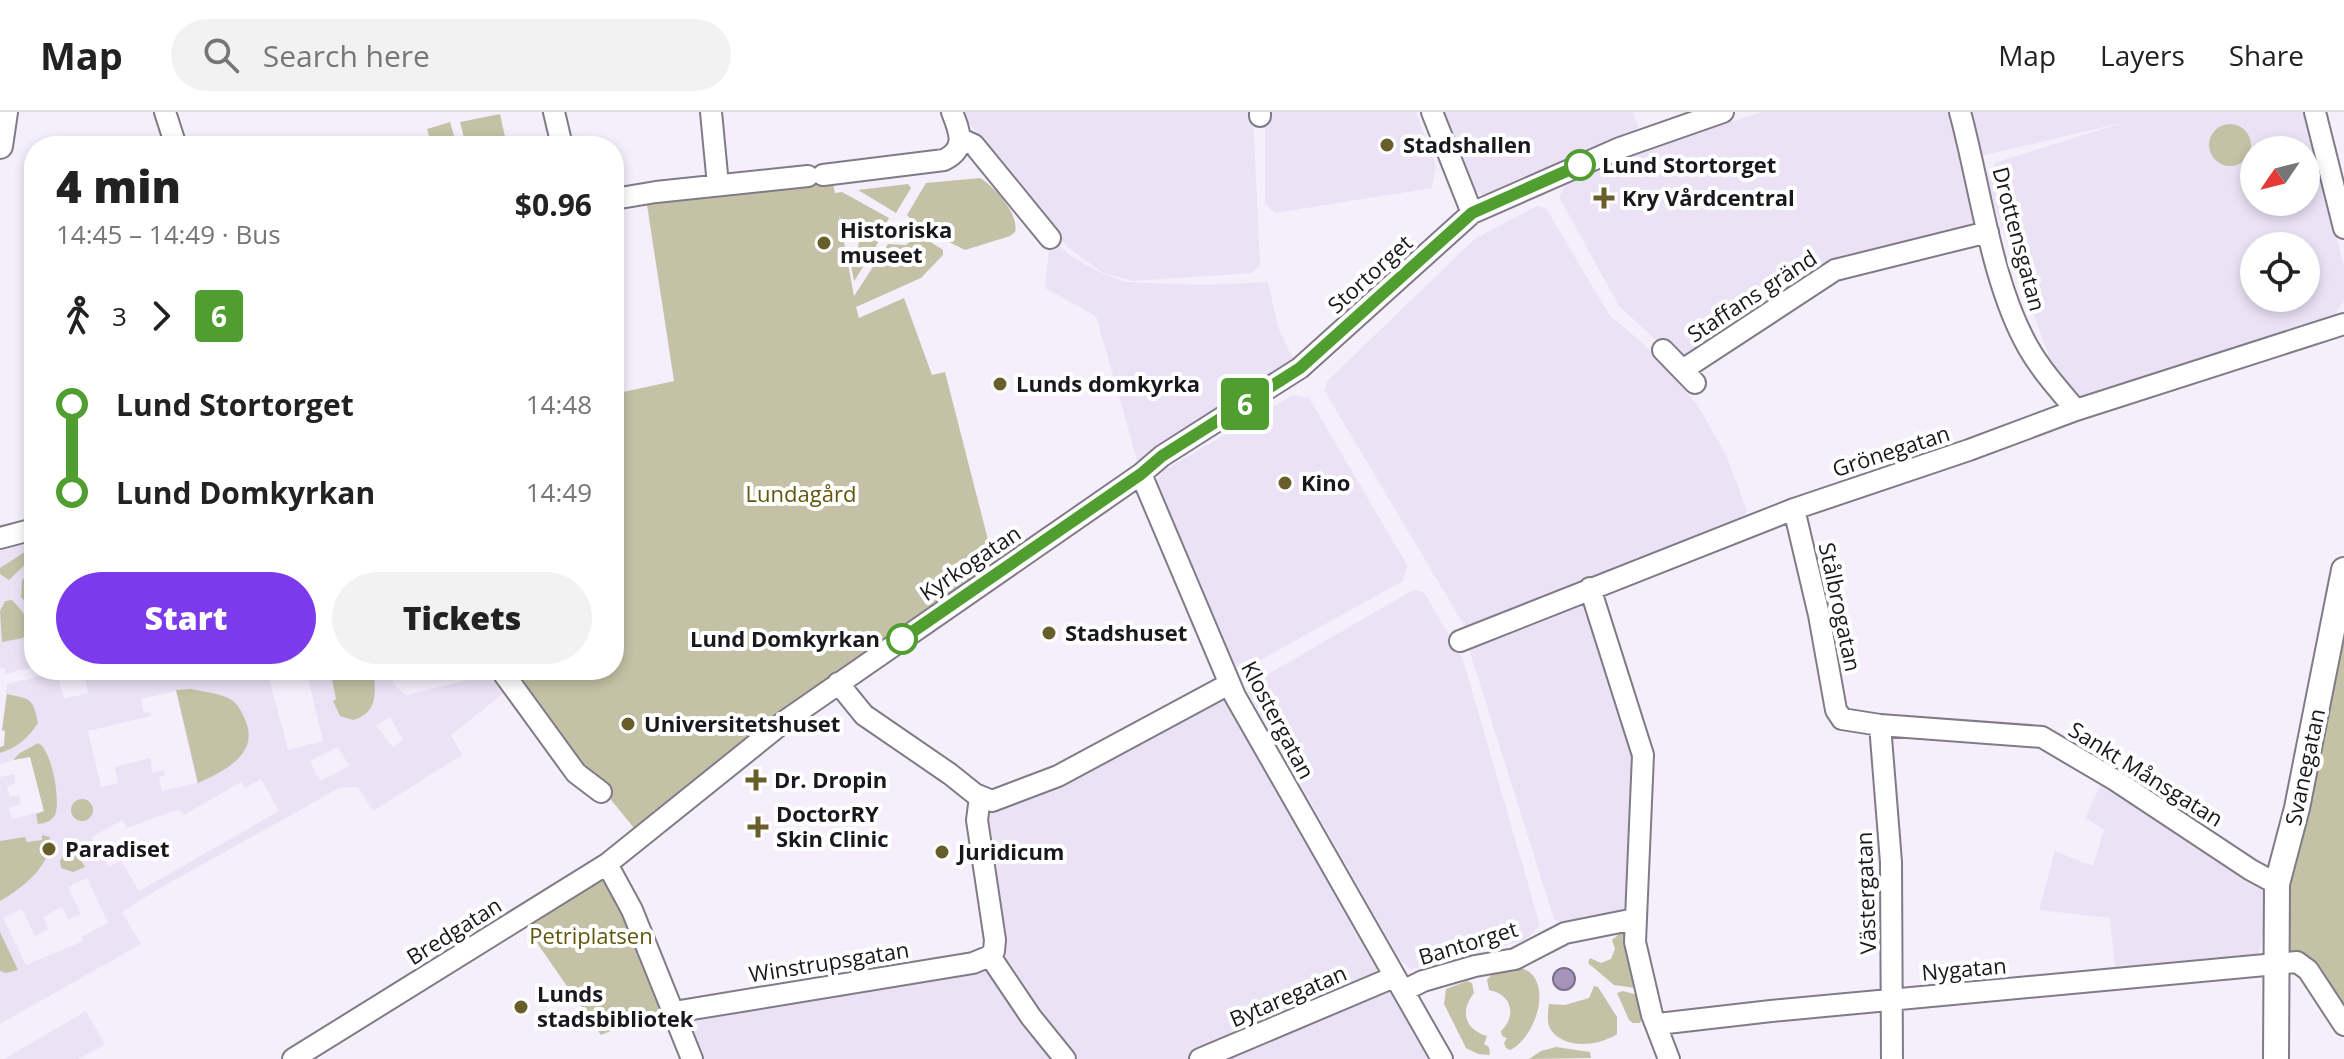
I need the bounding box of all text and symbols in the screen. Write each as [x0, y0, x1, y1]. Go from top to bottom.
search box [171, 19, 731, 91]
text: Map [40, 29, 123, 81]
icon: search [199, 33, 243, 77]
text: Search here [263, 35, 430, 76]
text: Map [1998, 36, 2056, 74]
text: Layers [2100, 36, 2185, 74]
text: Share [2229, 36, 2304, 74]
place label: Stadshallen [1403, 129, 1531, 159]
marker: Stadshallen [1378, 136, 1396, 154]
north arrow [2240, 136, 2320, 216]
map controls [2240, 136, 2320, 312]
place label: Lund Stortorget [1602, 149, 1776, 179]
marker: Lund Stortorget [1565, 150, 1595, 180]
text: 4 min [56, 156, 181, 216]
street label: Drottensgatan [1986, 163, 2054, 314]
place label: Kry Vårdcentral [1622, 182, 1795, 212]
text: $0.96 [515, 184, 592, 225]
marker: Kry Vårdcentral [1593, 187, 1615, 209]
place label: Historiska museet [840, 214, 952, 269]
text: 14:45 – 14:49 · Bus [56, 216, 281, 252]
street label: Stortorget [1321, 227, 1418, 319]
button: locate [2240, 232, 2320, 312]
marker: Historiska museet [815, 234, 833, 252]
street label: Staffans gränd [1681, 242, 1822, 348]
icon: walk [56, 294, 100, 338]
icon: forward [139, 294, 183, 338]
text: 6 [211, 297, 227, 335]
text: 3 [112, 298, 127, 334]
place label: Lunds domkyrka [1016, 368, 1200, 398]
marker: Lunds domkyrka [991, 375, 1009, 393]
line badge: 6 [1219, 378, 1271, 430]
text: Lund Stortorget [116, 384, 354, 425]
text: 6 [1237, 385, 1253, 423]
text: 14:48 [526, 386, 592, 422]
street label: Grönegatan [1828, 417, 1953, 483]
place label: Kino [1301, 467, 1350, 497]
text: Lund Domkyrkan [116, 472, 375, 513]
text: 14:49 [526, 474, 592, 510]
marker: Kino [1276, 474, 1294, 492]
park label: Lundagård [746, 478, 856, 508]
street label: Kyrkogatan [913, 517, 1026, 607]
street label: Stålbrogatan [1813, 540, 1869, 674]
button: Start [56, 572, 316, 664]
button: Tickets [332, 572, 592, 664]
place label: Stadshuset [1065, 617, 1187, 647]
place label: Lund Domkyrkan [690, 623, 880, 653]
marker: Lund Domkyrkan [887, 624, 917, 654]
marker: Stadshuset [1040, 624, 1058, 642]
street label: Klostergatan [1235, 655, 1323, 784]
street label: Svanegatan [2277, 706, 2331, 828]
place label: Universitetshuset [644, 708, 840, 738]
street label: Sankt Månsgatan [2064, 714, 2229, 833]
marker: Universitetshuset [619, 715, 637, 733]
place label: Dr. Dropin [774, 764, 887, 794]
marker: Dr. Dropin [745, 769, 767, 791]
place label: DoctorRY Skin Clinic [776, 798, 889, 853]
marker: DoctorRY Skin Clinic [747, 816, 769, 838]
street label: Västergatan [1848, 831, 1882, 955]
place label: Paradiset [65, 833, 170, 863]
place label: Juridicum [956, 836, 1064, 866]
marker: Paradiset [40, 840, 58, 858]
marker: Juridicum [933, 843, 951, 861]
street label: Bredgatan [400, 889, 507, 971]
street label: Bantorget [1414, 913, 1521, 971]
park label: Petriplatsen [529, 920, 653, 950]
street label: Winstrupsgatan [747, 934, 911, 988]
street label: Nygatan [1920, 949, 2008, 987]
street label: Bytaregatan [1225, 957, 1351, 1033]
place label: Lunds stadsbibliotek [537, 978, 694, 1033]
marker: Lunds stadsbibliotek [512, 998, 530, 1016]

